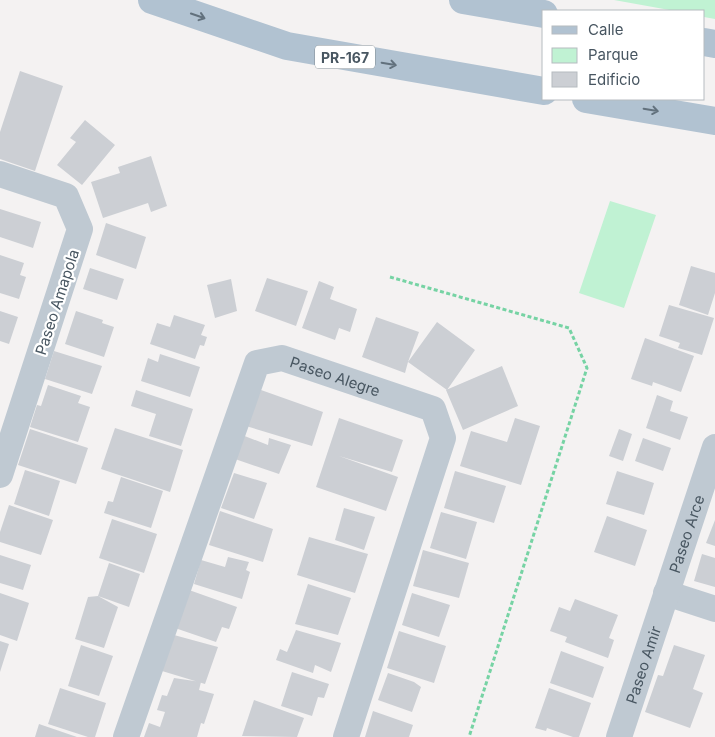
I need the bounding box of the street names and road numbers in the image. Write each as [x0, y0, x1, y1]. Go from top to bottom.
road number: PR-167 [315, 46, 375, 68]
street label: Paseo Amapola [31, 247, 83, 357]
street label: Paseo Alegre [288, 352, 383, 400]
street label: Paseo Arce [665, 492, 708, 575]
street label: Paseo Amir [621, 623, 665, 706]

